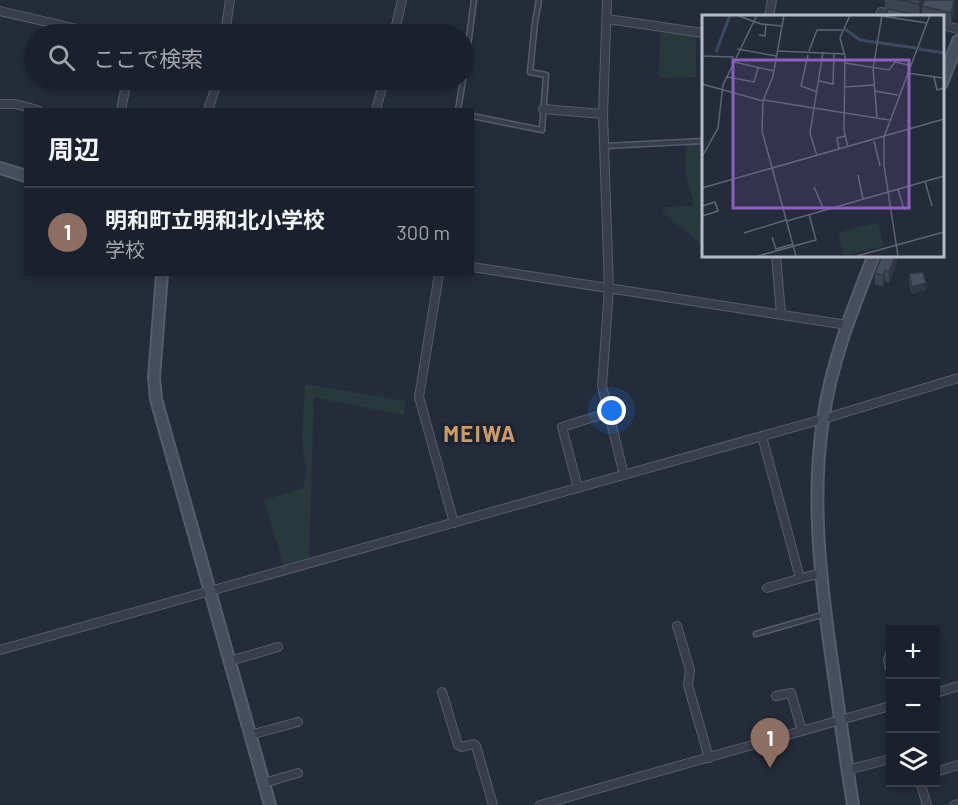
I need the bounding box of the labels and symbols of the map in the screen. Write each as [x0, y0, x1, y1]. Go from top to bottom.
inset map [702, 15, 943, 256]
your location [597, 396, 626, 425]
district label: MEIWA [443, 420, 517, 446]
pin: 1 [750, 718, 790, 768]

